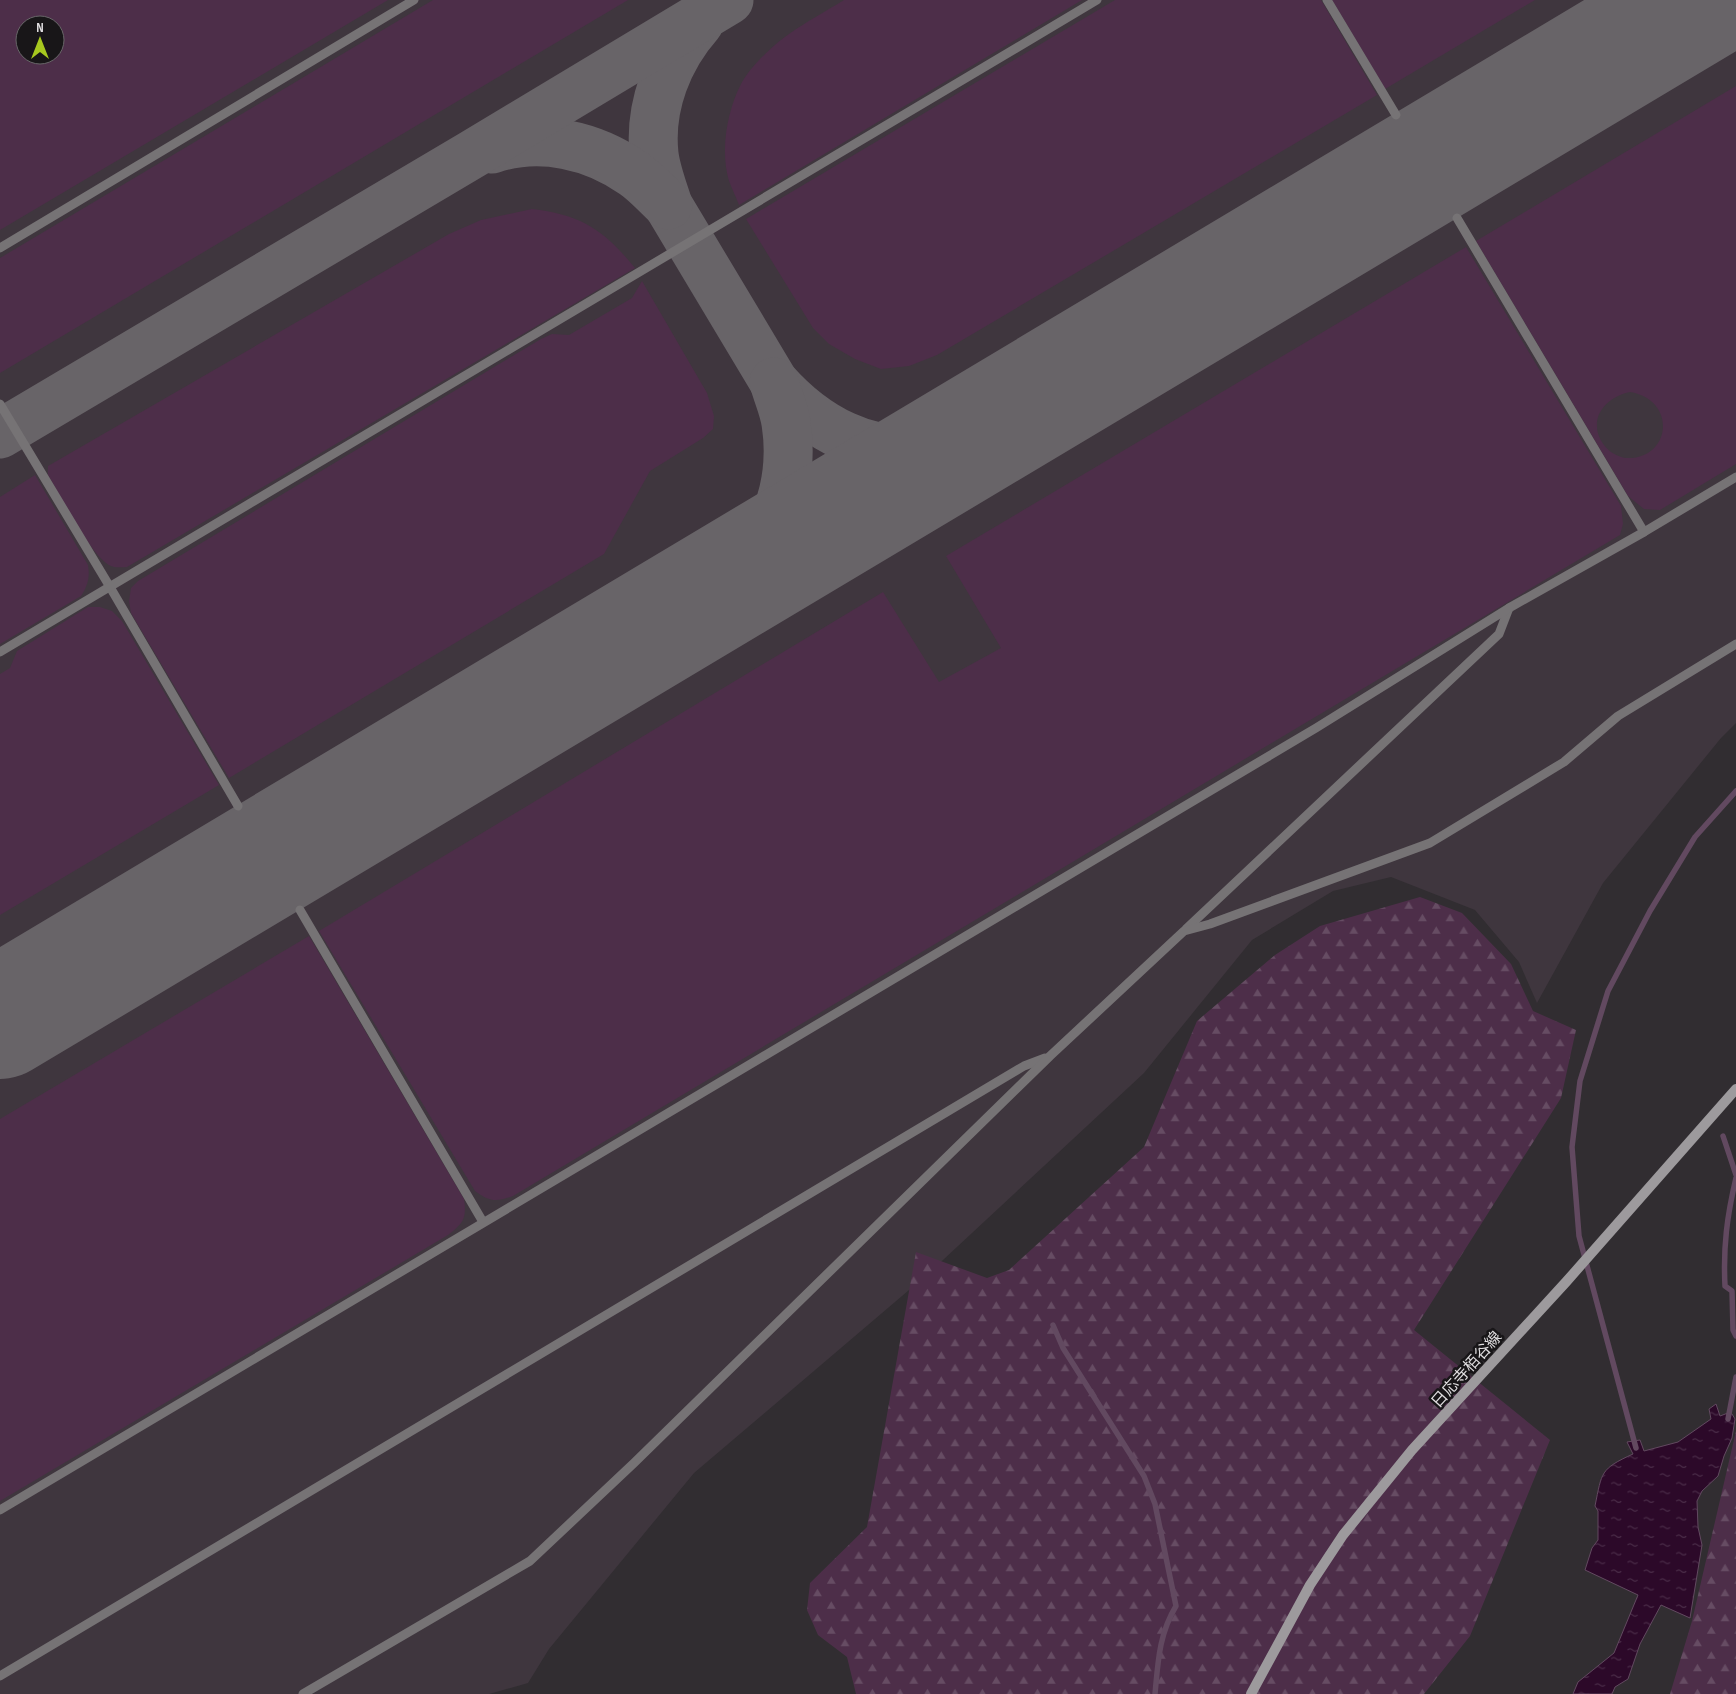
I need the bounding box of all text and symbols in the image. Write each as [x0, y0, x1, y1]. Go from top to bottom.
north arrow [15, 15, 65, 65]
text: N [36, 19, 44, 36]
street label: 日応寺栢谷線 [1428, 1328, 1506, 1412]

